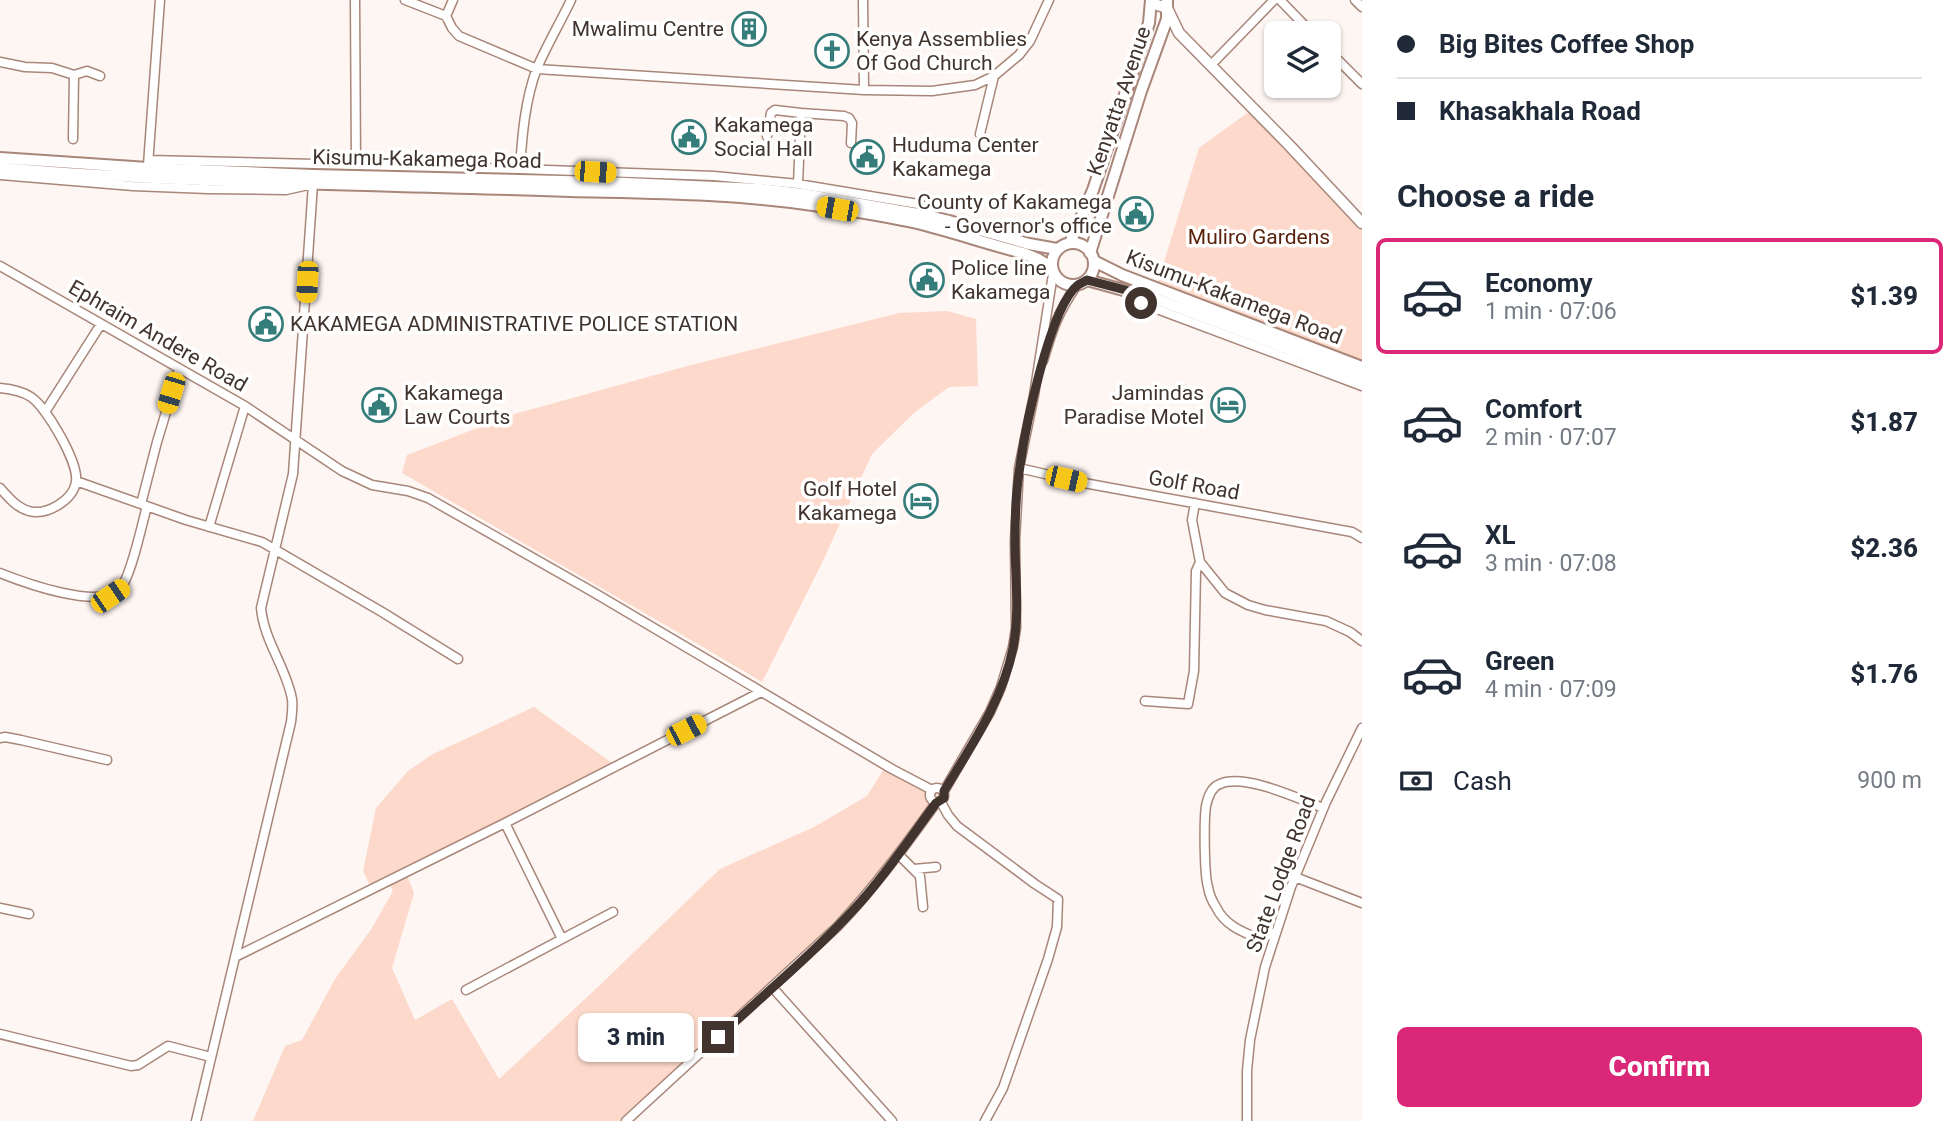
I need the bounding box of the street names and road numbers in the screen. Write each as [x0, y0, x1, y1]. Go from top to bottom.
street label: Kenyatta Avenue [1082, 23, 1156, 179]
street label: Kisumu-Kakamega Road [312, 145, 542, 173]
street label: Kisumu-Kakamega Road [1123, 245, 1345, 349]
street label: Ephraim Andere Road [65, 275, 251, 397]
street label: Golf Road [1147, 465, 1241, 505]
street label: State Lodge Road [1241, 792, 1321, 956]

